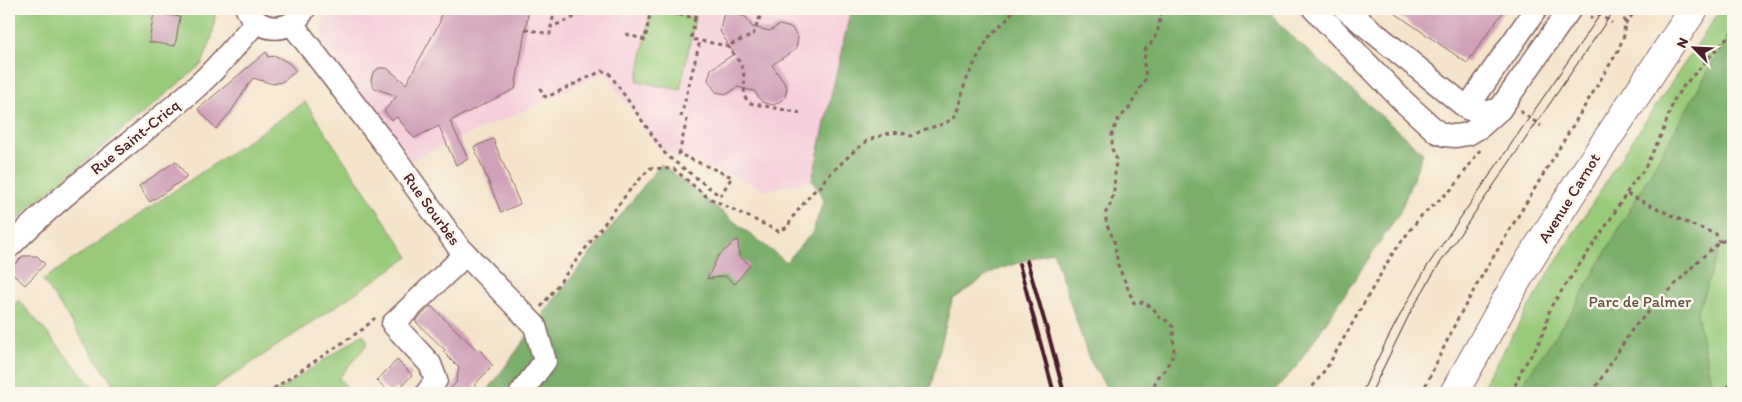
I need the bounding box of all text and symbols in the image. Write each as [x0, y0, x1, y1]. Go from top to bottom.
north arrow [1670, 22, 1720, 72]
text: N [1673, 35, 1692, 51]
street label: Rue Saint-Cricq [87, 95, 183, 179]
street label: Avenue Carnot [1534, 150, 1604, 246]
street label: Rue Sourbès [399, 169, 465, 249]
park label: Parc de Palmer [1589, 292, 1692, 311]

